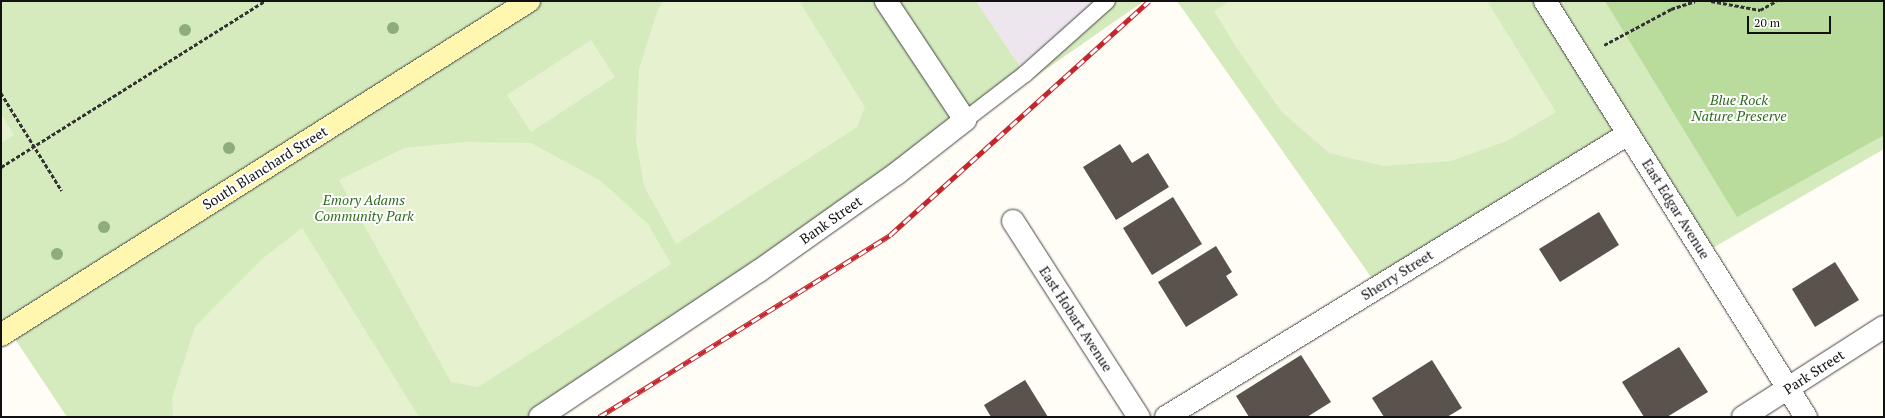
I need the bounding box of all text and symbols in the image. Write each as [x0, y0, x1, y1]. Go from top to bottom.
scale bar [1749, 8, 1833, 34]
text: 20 m [1754, 15, 1780, 30]
park label: Blue Rock Nature Preserve [1691, 92, 1787, 124]
street label: South Blanchard Street [199, 123, 331, 213]
street label: East Edgar Avenue [1638, 156, 1714, 262]
park label: Emory Adams Community Park [314, 192, 414, 224]
street label: Bank Street [797, 192, 865, 248]
street label: Sherry Street [1358, 246, 1436, 304]
street label: East Hobart Avenue [1036, 263, 1116, 375]
street label: Park Street [1781, 346, 1847, 398]

